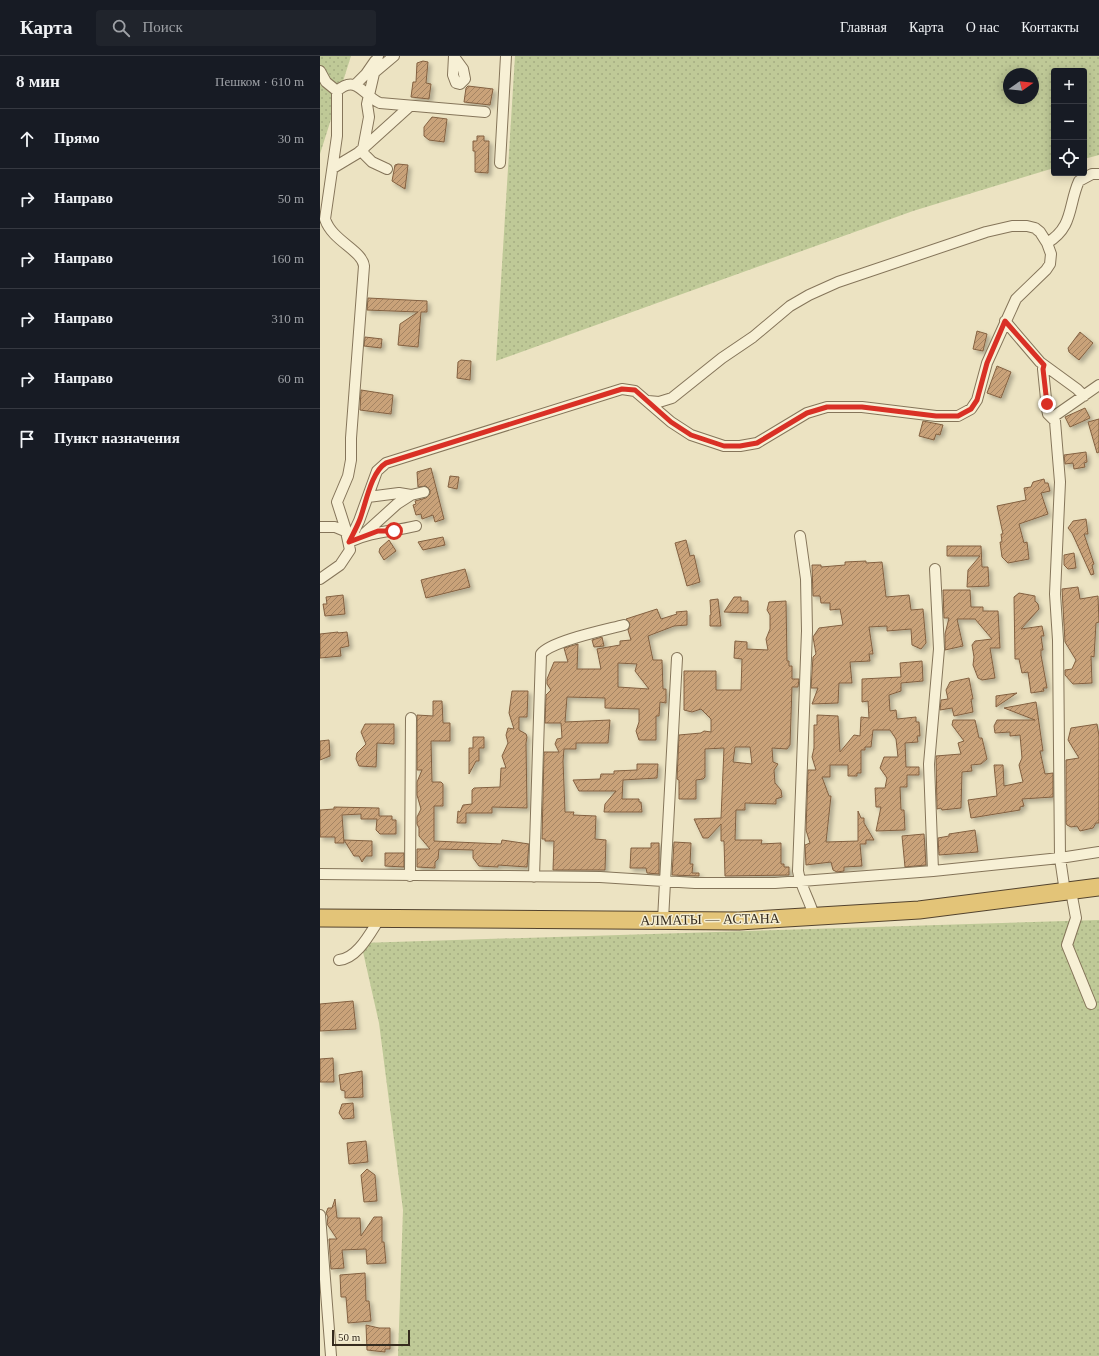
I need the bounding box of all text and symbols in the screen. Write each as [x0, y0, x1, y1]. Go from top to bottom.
search box [96, 10, 376, 46]
text: Карта [20, 17, 72, 38]
icon: search [110, 17, 132, 39]
text: Поиск [142, 19, 183, 35]
text: Главная [840, 20, 887, 35]
text: Карта [909, 20, 944, 35]
text: О нас [966, 20, 999, 35]
text: Контакты [1021, 20, 1079, 35]
north arrow [1003, 68, 1039, 104]
map controls [1051, 68, 1087, 176]
button: + [1051, 68, 1087, 104]
text: 8 мин [16, 72, 60, 91]
text: Пешком · 610 m [215, 74, 304, 89]
button: − [1051, 104, 1087, 140]
icon: ahead [16, 128, 38, 150]
text: Прямо [54, 130, 100, 146]
text: 30 m [278, 131, 304, 146]
button: locate [1051, 140, 1087, 176]
icon: right [16, 188, 38, 210]
text: Направо [54, 190, 113, 206]
text: 50 m [278, 191, 304, 206]
icon: right [16, 248, 38, 270]
text: Направо [54, 250, 113, 266]
text: 160 m [271, 251, 304, 266]
icon: right [16, 308, 38, 330]
text: Направо [54, 310, 113, 326]
text: 310 m [271, 311, 304, 326]
icon: right [16, 368, 38, 390]
text: Направо [54, 370, 113, 386]
text: 60 m [278, 371, 304, 386]
route end [1038, 395, 1056, 413]
icon: arrive [16, 428, 38, 450]
text: Пункт назначения [54, 430, 180, 446]
route start [385, 522, 403, 540]
street label: АЛМАТЫ — АСТАНА [640, 911, 781, 928]
scale bar [332, 1328, 410, 1347]
text: 50 m [338, 1331, 360, 1343]

